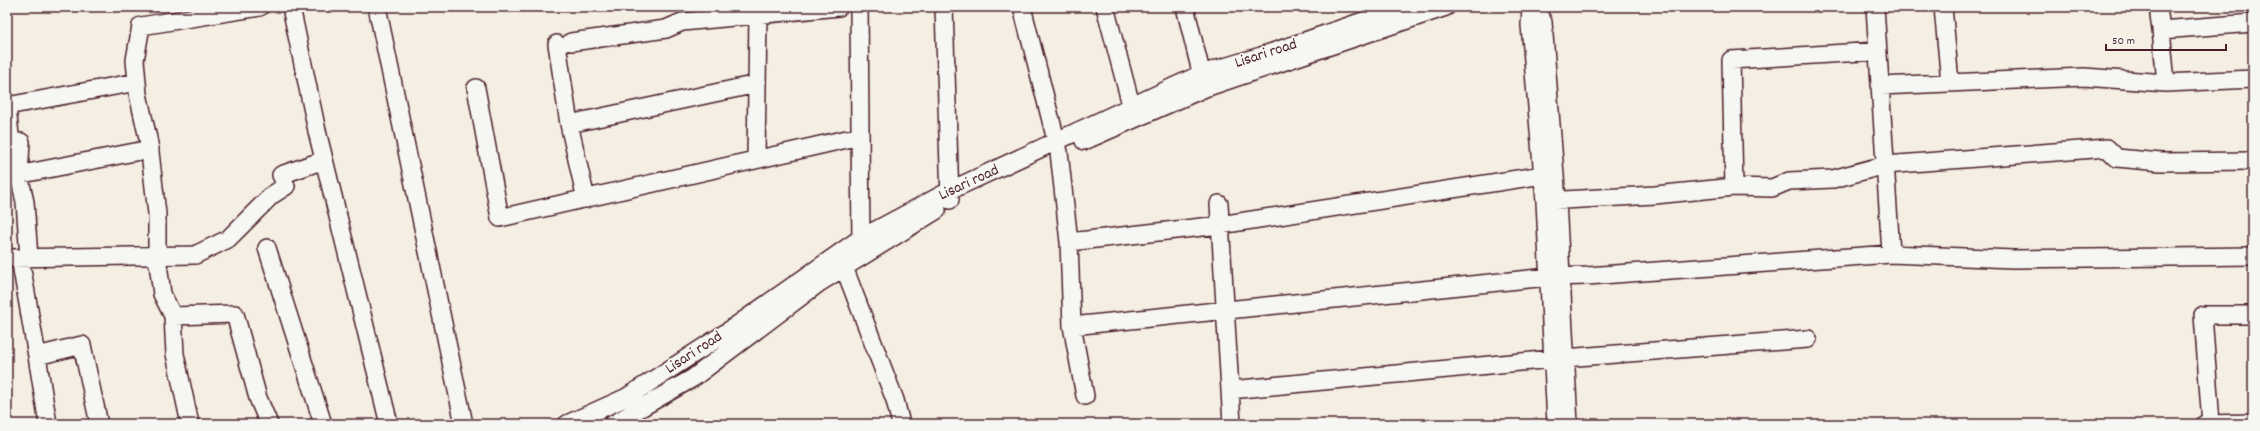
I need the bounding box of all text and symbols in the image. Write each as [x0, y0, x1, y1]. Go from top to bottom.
scale bar [2106, 26, 2226, 52]
street label: Lisari road [1232, 33, 1300, 75]
text: 50 m [2112, 33, 2135, 50]
street label: Lisari road [935, 159, 1003, 207]
street label: Lisari road [661, 326, 727, 380]

